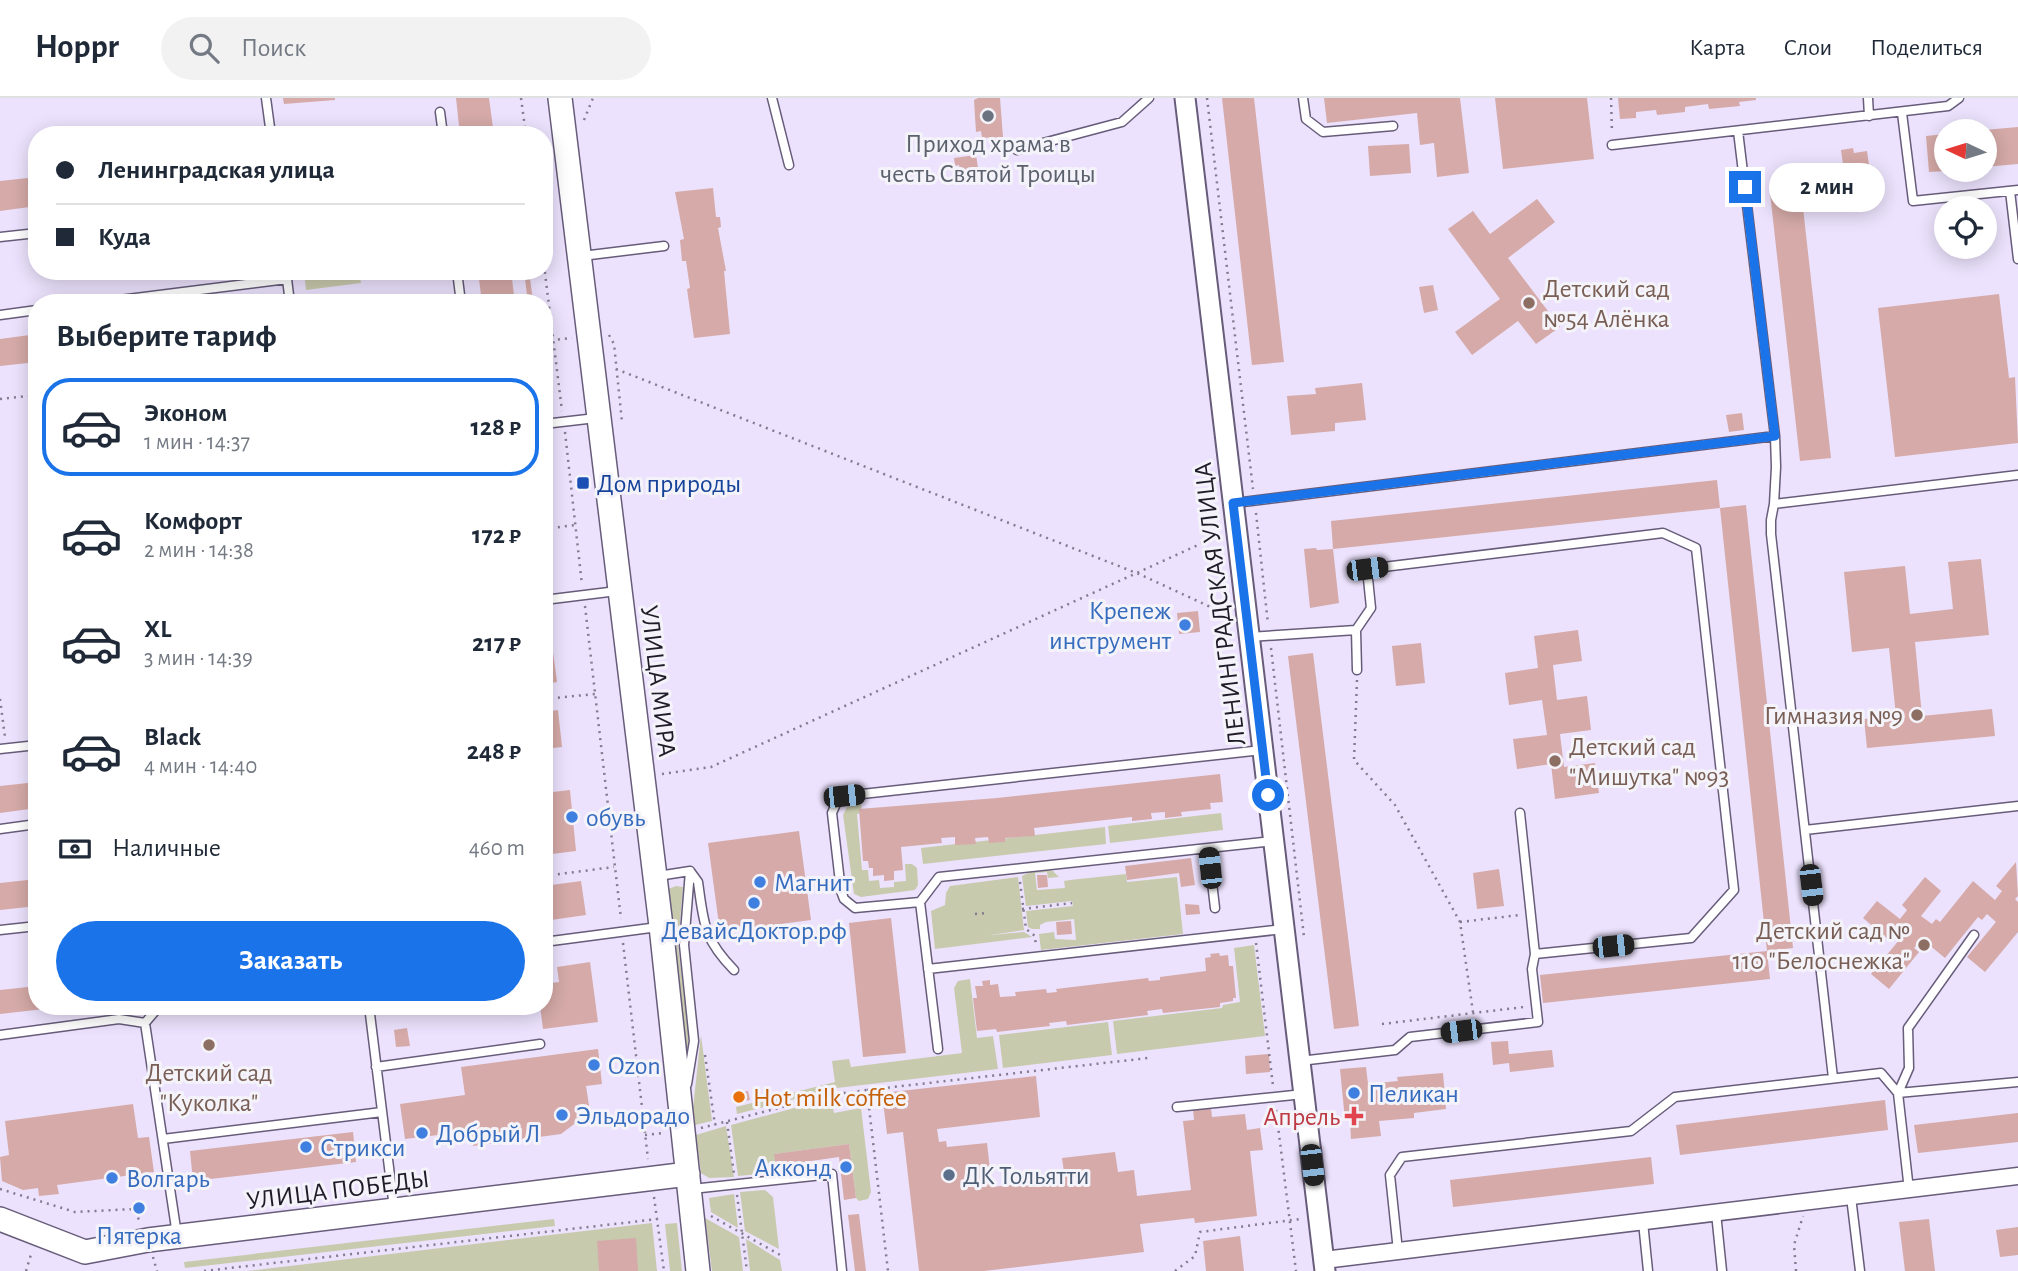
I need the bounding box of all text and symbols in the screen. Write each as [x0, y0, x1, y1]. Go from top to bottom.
search box [161, 17, 651, 80]
icon: search [185, 29, 223, 67]
text: Hoppr [35, 31, 119, 64]
text: Поиск [241, 35, 306, 61]
text: Карта [1689, 36, 1745, 60]
text: Слои [1783, 36, 1832, 60]
text: Поделиться [1870, 36, 1983, 60]
marker: Приход храма в честь Святой Троицы [980, 108, 996, 124]
north arrow [1934, 119, 1997, 182]
map controls [1934, 119, 1997, 259]
place label: Приход храма в честь Святой Троицы [880, 131, 1096, 187]
text: Ленинградская улица [98, 157, 335, 183]
callout: 2 мин [1770, 162, 1885, 212]
route end [1729, 171, 1761, 203]
text: 2 мин [1800, 176, 1854, 199]
button: locate [1934, 196, 1997, 259]
text: Куда [98, 224, 151, 250]
place label: Детский сад №54 Алёнка [1543, 276, 1670, 332]
marker: Детский сад №54 Алёнка [1521, 295, 1537, 311]
text: Выберите тариф [56, 320, 277, 352]
icon: car [60, 396, 123, 459]
text: Эконом [144, 400, 227, 426]
text: 128 ₽ [470, 414, 521, 440]
text: 1 мин · 14:37 [144, 431, 250, 454]
street label: ЛЕНИНГРАДСКАЯ УЛИЦА [1190, 461, 1250, 747]
place label: Дом природы [597, 471, 741, 497]
marker: Дом природы [575, 475, 591, 491]
icon: car [60, 504, 123, 567]
text: Комфорт [144, 508, 242, 534]
text: 172 ₽ [472, 522, 521, 548]
text: 2 мин · 14:38 [144, 539, 254, 562]
car [1345, 556, 1390, 582]
place label: Крепеж инструмент [1049, 598, 1172, 654]
street label: УЛИЦА МИРА [636, 604, 680, 759]
icon: car [60, 612, 123, 675]
text: XL [144, 616, 171, 642]
marker: Крепеж инструмент [1177, 617, 1193, 633]
text: 217 ₽ [472, 630, 521, 656]
text: 3 мин · 14:39 [144, 647, 253, 670]
place label: Гимназия №9 [1764, 703, 1903, 729]
marker: Гимназия №9 [1909, 707, 1925, 723]
icon: car [60, 720, 123, 783]
text: Black [144, 724, 201, 750]
place label: Детский сад "Мишутка" №93 [1569, 734, 1729, 790]
text: 248 ₽ [467, 738, 521, 764]
marker: Детский сад "Мишутка" №93 [1547, 753, 1563, 769]
text: 4 мин · 14:40 [144, 755, 257, 778]
route start [1252, 779, 1284, 811]
car [823, 783, 866, 809]
place label: обувь [586, 805, 645, 831]
marker: обувь [564, 809, 580, 825]
icon: cash [56, 830, 94, 868]
text: Наличные [112, 835, 221, 861]
text: 460 m [469, 837, 525, 860]
car [1198, 846, 1223, 890]
car [1799, 863, 1824, 907]
place label: Магнит [774, 870, 853, 896]
marker: Магнит [752, 874, 768, 890]
marker: ДевайсДоктор.рф [746, 895, 762, 911]
place label: ДевайсДоктор.рф [661, 918, 847, 944]
place label: Детский сад № 110 "Белоснежка" [1732, 918, 1910, 974]
button: Заказать [56, 921, 525, 1001]
car [1592, 933, 1635, 959]
marker: Детский сад № 110 "Белоснежка" [1916, 937, 1932, 953]
car [1439, 1018, 1484, 1044]
marker: Детский сад "Куколка" [201, 1037, 217, 1053]
place label: Ozon [608, 1053, 661, 1079]
marker: Ozon [586, 1057, 602, 1073]
place label: Детский сад "Куколка" [146, 1060, 272, 1116]
place label: Пеликан [1368, 1081, 1459, 1107]
place label: Hot milk coffee [753, 1085, 907, 1111]
marker: Пеликан [1346, 1085, 1362, 1101]
marker: Hot milk coffee [731, 1089, 747, 1105]
place label: Эльдорадо [576, 1103, 690, 1129]
place label: Апрель [1263, 1104, 1340, 1130]
marker: Эльдорадо [554, 1107, 570, 1123]
marker: Апрель [1346, 1108, 1362, 1124]
place label: Добрый Л [436, 1121, 541, 1147]
marker: Добрый Л [414, 1125, 430, 1141]
place label: Стрикси [320, 1135, 405, 1161]
marker: Стрикси [298, 1139, 314, 1155]
car [1300, 1143, 1325, 1187]
place label: Акконд [754, 1155, 832, 1181]
marker: Акконд [838, 1159, 854, 1175]
place label: ДК Тольятти [963, 1163, 1090, 1189]
place label: Волгарь [126, 1166, 210, 1192]
street label: УЛИЦА ПОБЕДЫ [245, 1166, 431, 1214]
marker: ДК Тольятти [941, 1167, 957, 1183]
marker: Волгарь [104, 1170, 120, 1186]
marker: Пятерка [131, 1200, 147, 1216]
place label: Пятерка [96, 1223, 182, 1249]

